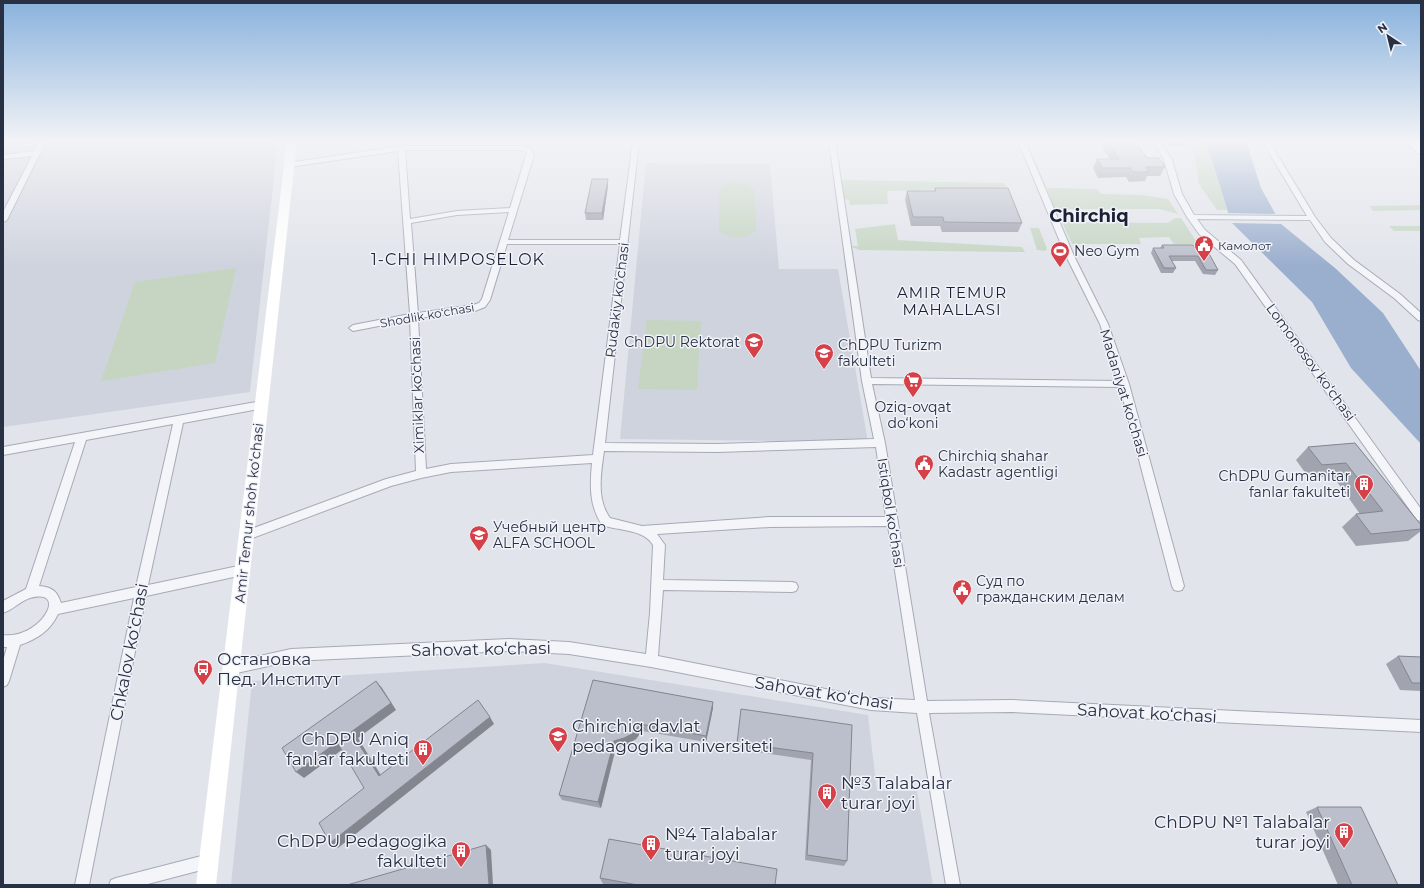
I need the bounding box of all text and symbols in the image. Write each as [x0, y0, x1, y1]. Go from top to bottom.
north arrow [1368, 16, 1408, 56]
text: N [1375, 20, 1390, 36]
district label: Chirchiq [1049, 205, 1129, 227]
public building icon: Камолот [1193, 234, 1215, 262]
place label: Камолот [1218, 238, 1271, 253]
sports icon: Neo Gym [1049, 240, 1071, 268]
street label: Rudakiy ko‘chasi [601, 241, 633, 359]
place label: Neo Gym [1074, 242, 1140, 260]
district label: 1-CHI HIMPOSELOK [371, 250, 545, 269]
district label: AMIR TEMUR MAHALLASI [897, 283, 1007, 319]
street label: Shodlik ko‘chasi [379, 299, 475, 331]
street label: Lomonosov ko‘chasi [1262, 300, 1360, 424]
street label: Madaniyat ko‘chasi [1096, 327, 1152, 459]
school or university icon: ChDPU Rektorat [743, 331, 765, 359]
place label: ChDPU Rektorat [624, 333, 740, 351]
street label: Ximiklar ko‘chasi [406, 336, 428, 454]
place label: ChDPU Turizm fakulteti [838, 336, 942, 370]
school or university icon: ChDPU Turizm fakulteti [813, 342, 835, 370]
supermarket icon: Oziq-ovqat do‘koni [902, 370, 924, 398]
place label: Oziq-ovqat do‘koni [874, 398, 952, 432]
street label: Amir Temur shoh ko‘chasi [231, 422, 267, 604]
place label: Chirchiq shahar Kadastr agentligi [938, 447, 1058, 481]
public building icon: Chirchiq shahar Kadastr agentligi [913, 453, 935, 481]
street label: Istiqbol ko‘chasi [873, 457, 909, 569]
place label: ChDPU Gumanitar fanlar fakulteti [1219, 467, 1350, 501]
building icon: ChDPU Gumanitar fanlar fakulteti [1353, 473, 1375, 501]
place label: Учебный центр ALFA SCHOOL [493, 518, 606, 552]
school or university icon: Учебный центр ALFA SCHOOL [468, 524, 490, 552]
place label: Суд по гражданским делам [976, 572, 1125, 606]
public building icon: Суд по гражданским делам [951, 578, 973, 606]
street label: Chkalov ko‘chasi [106, 582, 152, 722]
street label: Sahovat ko‘chasi [411, 638, 551, 660]
place label: Остановка Пед. Институт [217, 649, 341, 689]
bus stop icon: Остановка Пед. Институт [192, 658, 214, 686]
street label: Sahovat ko‘chasi [753, 672, 895, 714]
street label: Sahovat ko‘chasi [1077, 699, 1217, 727]
place label: Chirchiq davlat pedagogika universiteti [572, 716, 773, 756]
school or university icon: Chirchiq davlat pedagogika universiteti [547, 725, 569, 753]
place label: ChDPU Aniq fanlar fakulteti [286, 729, 409, 769]
building icon: ChDPU Aniq fanlar fakulteti [412, 738, 434, 766]
place label: №3 Talabalar turar joyi [841, 773, 952, 813]
building icon: №3 Talabalar turar joyi [816, 782, 838, 810]
place label: ChDPU №1 Talabalar turar joyi [1154, 812, 1330, 852]
building icon: ChDPU №1 Talabalar turar joyi [1333, 821, 1355, 849]
place label: №4 Talabalar turar joyi [665, 824, 778, 864]
place label: ChDPU Pedagogika fakulteti [277, 831, 447, 871]
building icon: №4 Talabalar turar joyi [640, 833, 662, 861]
building icon: ChDPU Pedagogika fakulteti [450, 840, 472, 868]

